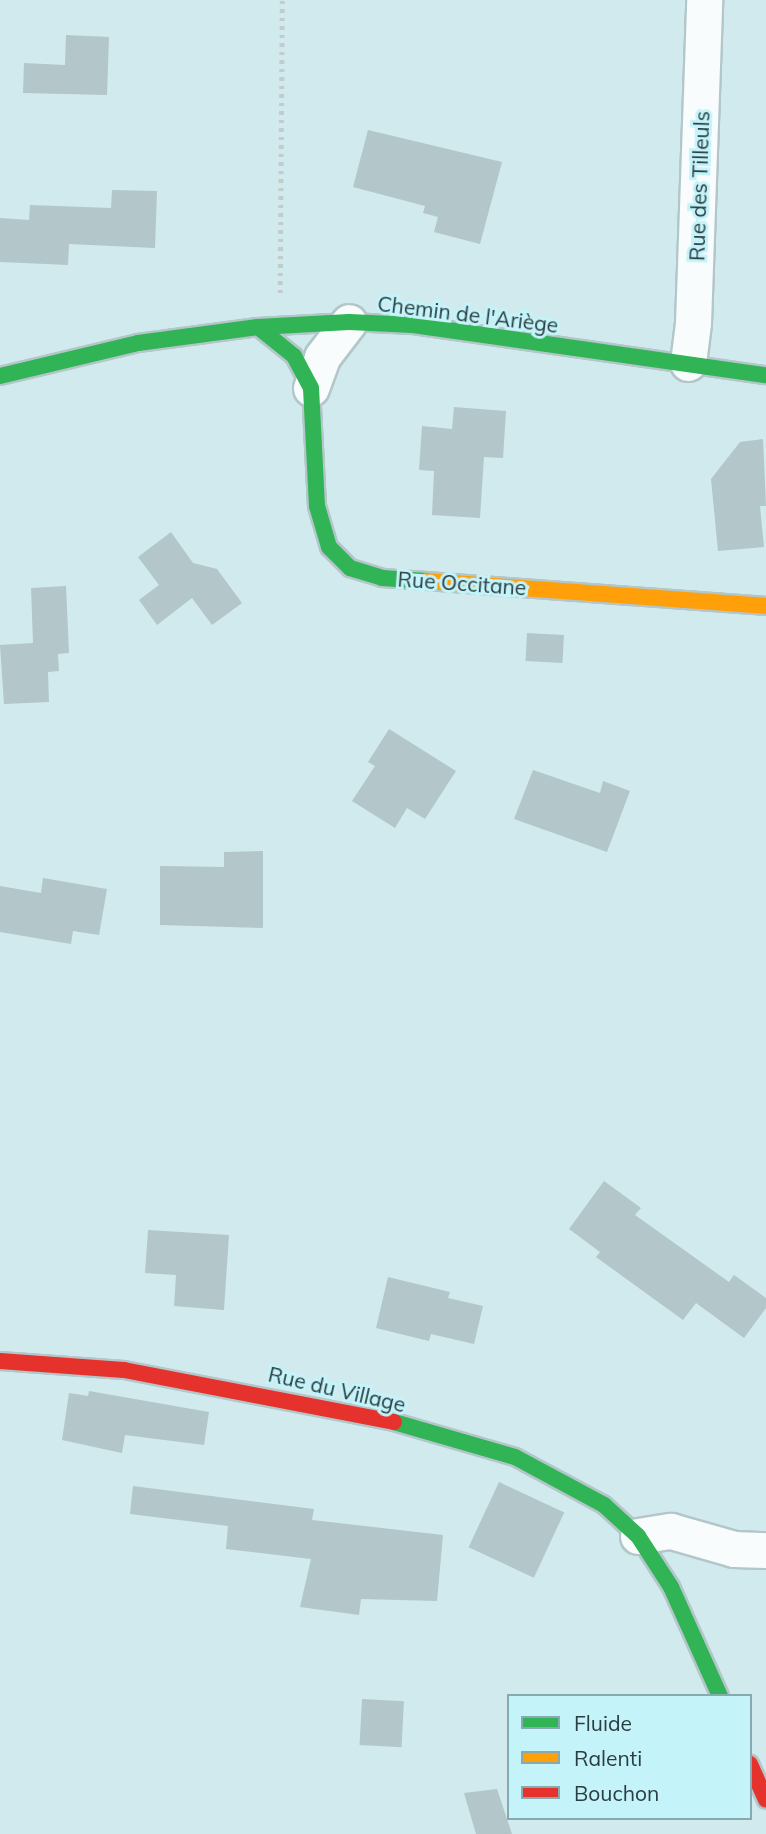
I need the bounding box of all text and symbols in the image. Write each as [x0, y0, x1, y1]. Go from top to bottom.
street label: Rue des Tilleuls [684, 111, 714, 261]
street label: Chemin de l'Ariège [376, 290, 560, 338]
street label: Rue Occitane [397, 566, 527, 600]
street label: Rue du Village [266, 1361, 408, 1417]
legend [507, 1694, 752, 1820]
text: Fluide [574, 1710, 632, 1736]
text: Ralenti [574, 1745, 642, 1771]
text: Bouchon [574, 1780, 659, 1806]

